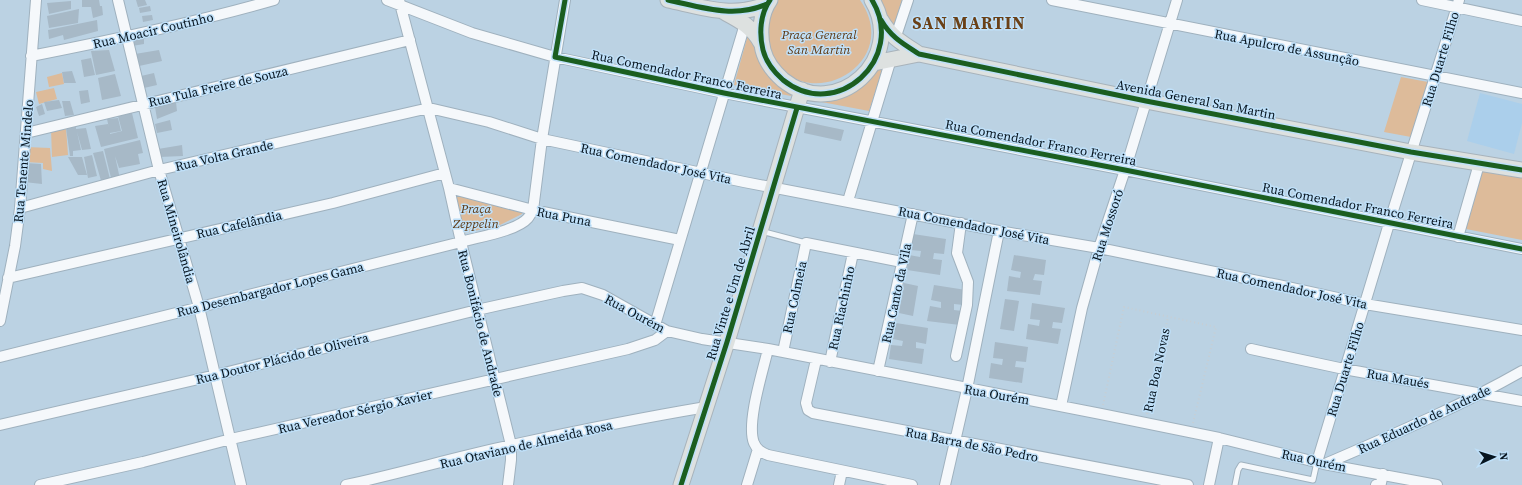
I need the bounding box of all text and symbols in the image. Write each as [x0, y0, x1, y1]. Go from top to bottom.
street label: Rua Moacir Coutinho [91, 8, 215, 53]
street label: Rua Duarte Filho [1418, 10, 1463, 109]
district label: SAN MARTIN [912, 11, 1026, 35]
street label: Rua Apulcro de Assunção [1213, 25, 1361, 70]
park label: Praça General San Martin [780, 26, 857, 58]
street label: Rua Comendador Franco Ferreira [590, 46, 784, 103]
street label: Rua Tula Freire de Souza [147, 62, 290, 111]
street label: Avenida General San Martin [1115, 76, 1277, 123]
street label: Rua Tenente Mindelo [10, 99, 37, 223]
street label: Rua Comendador Franco Ferreira [944, 116, 1138, 169]
street label: Rua Volta Grande [173, 136, 275, 175]
street label: Rua Comendador José Vita [579, 139, 733, 188]
street label: Rua Mineirolândia [153, 177, 200, 286]
street label: Rua Comendador Franco Ferreira [1261, 179, 1455, 232]
street label: Rua Mossoró [1088, 187, 1127, 263]
park label: Praça Zeppelin [452, 200, 500, 232]
street label: Rua Comendador José Vita [897, 202, 1051, 249]
street label: Rua Puna [535, 203, 593, 230]
street label: Rua Cafelândia [195, 206, 284, 243]
street label: Rua Vinte e Um de Abril [702, 224, 759, 362]
street label: Rua Canto da Vila [878, 241, 915, 345]
street label: Rua Bonifácio de Andrade [454, 248, 507, 399]
street label: Rua Desembargador Lopes Gama [175, 258, 366, 321]
street label: Rua Colmeia [779, 259, 811, 335]
street label: Rua Comendador José Vita [1215, 264, 1369, 313]
street label: Rua Riachinho [824, 265, 859, 352]
street label: Rua Ourém [602, 290, 668, 337]
street label: Rua Duarte Filho [1323, 320, 1368, 419]
street label: Rua Boa Novas [1139, 326, 1174, 414]
street label: Rua Doutor Plácido de Oliveira [194, 329, 371, 388]
street label: Rua Maués [1365, 365, 1431, 392]
street label: Rua Ourém [963, 380, 1031, 409]
street label: Rua Eduardo de Andrade [1355, 381, 1494, 458]
street label: Rua Vereador Sérgio Xavier [276, 385, 434, 438]
street label: Rua Otaviano de Almeida Rosa [438, 416, 614, 473]
street label: Rua Barra de São Pedro [904, 423, 1040, 466]
north arrow [1474, 437, 1514, 477]
street label: Rua Ourém [1280, 445, 1348, 476]
text: N [1496, 452, 1511, 461]

